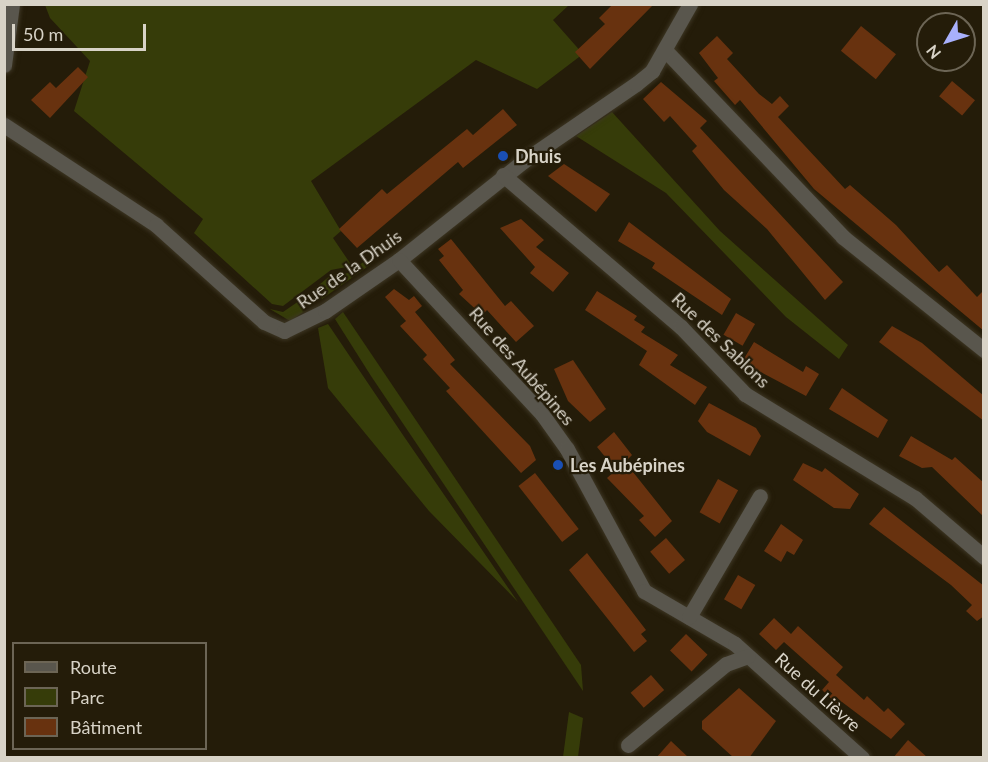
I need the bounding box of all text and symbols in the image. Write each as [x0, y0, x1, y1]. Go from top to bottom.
scale bar [15, 12, 148, 50]
north arrow [916, 12, 976, 72]
text: 50 m [23, 23, 63, 45]
text: N [922, 42, 944, 63]
place label: Dhuis [515, 145, 561, 167]
marker: Dhuis [496, 149, 510, 163]
street label: Rue de la Dhuis [293, 225, 405, 313]
street label: Rue des Sablons [667, 288, 775, 392]
street label: Rue des Aubépines [465, 302, 579, 430]
place label: Les Aubépines [570, 454, 686, 476]
marker: Les Aubépines [551, 458, 565, 472]
legend [12, 642, 207, 750]
street label: Rue du Lièvre [771, 648, 865, 736]
text: Route [70, 656, 117, 678]
text: Parc [70, 686, 104, 708]
text: Bâtiment [70, 716, 142, 738]

